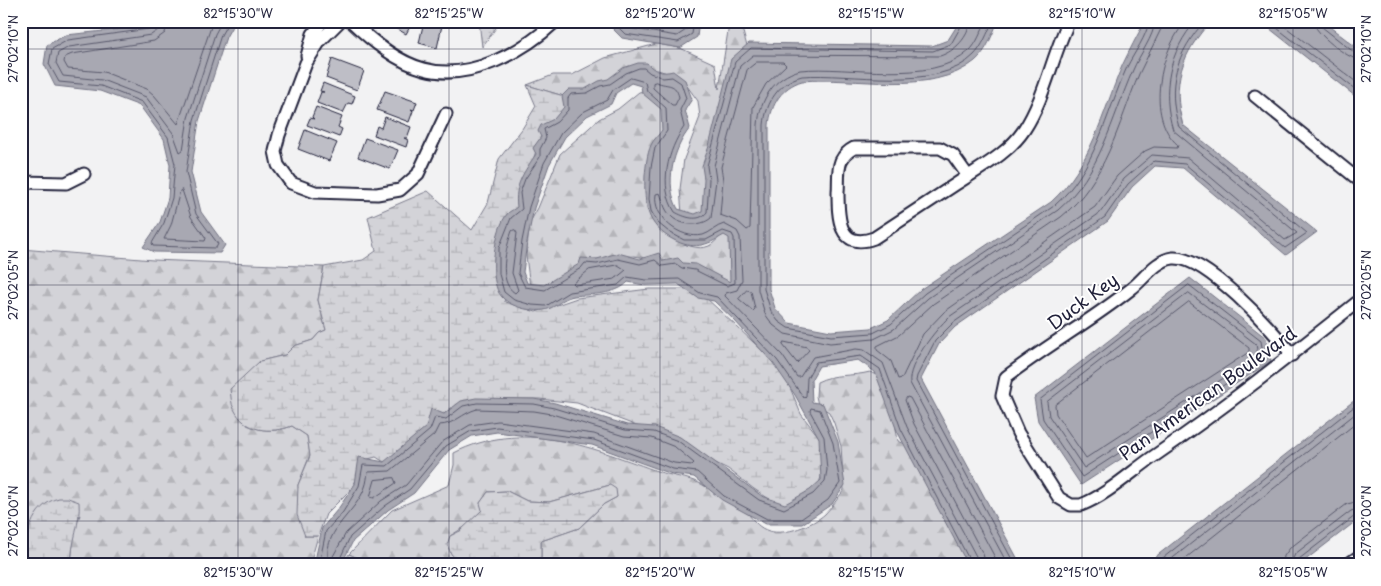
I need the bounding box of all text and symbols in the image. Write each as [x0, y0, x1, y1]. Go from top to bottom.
text: 82°15'30"W [203, 4, 274, 22]
text: 82°15'25"W [414, 4, 484, 22]
text: 82°15'20"W [625, 4, 696, 22]
text: 82°15'15"W [838, 4, 905, 22]
text: 82°15'10"W [1048, 4, 1116, 22]
text: 82°15'05"W [1258, 4, 1328, 22]
text: 27°02'10"N [4, 15, 22, 83]
text: 27°02'10"N [1357, 15, 1375, 83]
text: 27°02'05"N [4, 250, 22, 320]
text: 27°02'05"N [1357, 250, 1375, 320]
street label: Duck Key [1041, 266, 1123, 336]
street label: Pan American Boulevard [1113, 319, 1301, 466]
text: 27°02'00"N [4, 485, 22, 557]
text: 27°02'00"N [1357, 485, 1375, 557]
text: 82°15'30"W [203, 563, 274, 581]
text: 82°15'25"W [414, 563, 484, 581]
text: 82°15'20"W [625, 563, 696, 581]
text: 82°15'15"W [838, 563, 905, 581]
text: 82°15'10"W [1048, 563, 1116, 581]
text: 82°15'05"W [1258, 563, 1328, 581]

